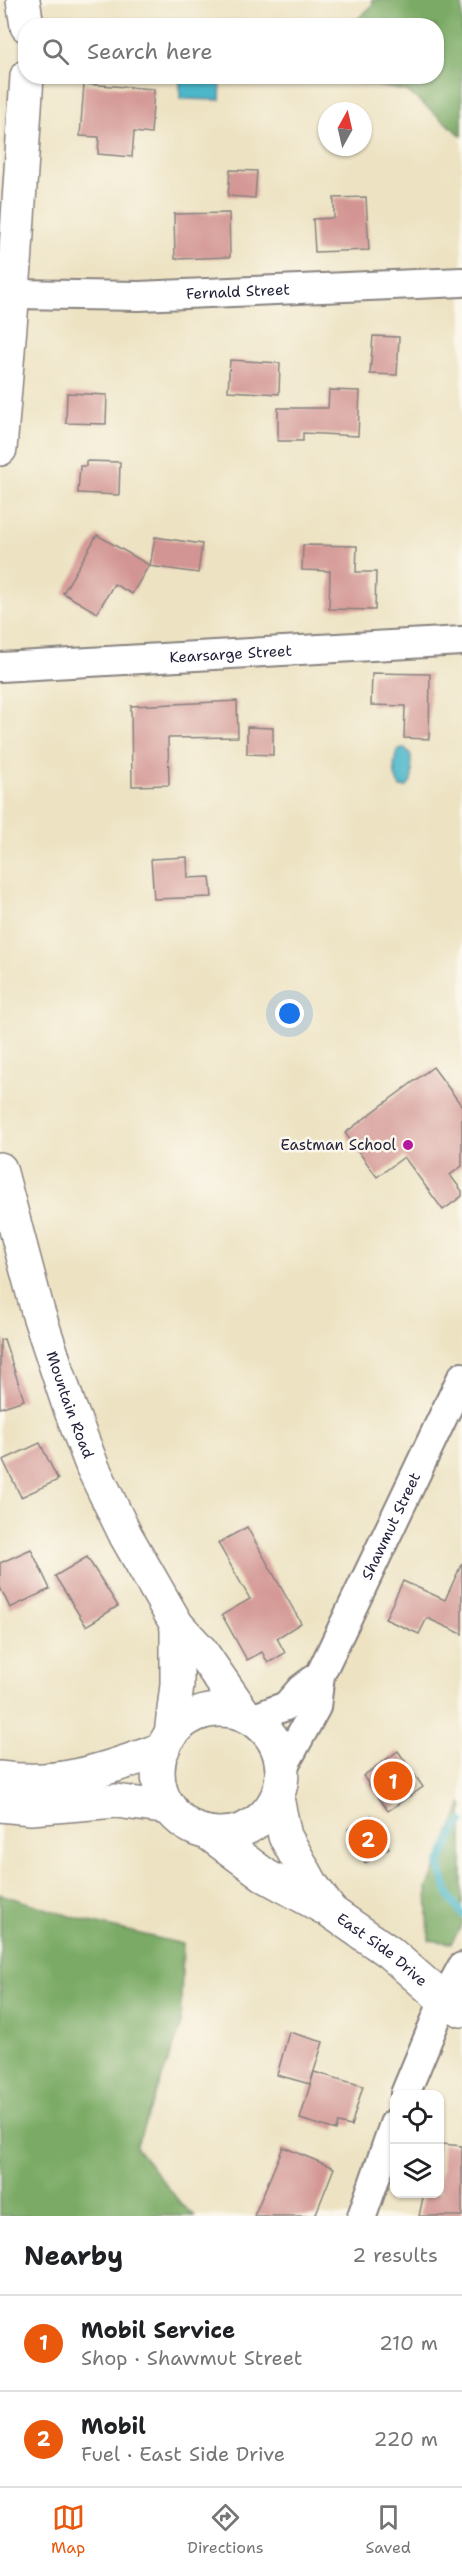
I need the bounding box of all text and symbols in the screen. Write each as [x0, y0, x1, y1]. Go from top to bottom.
search box [18, 18, 444, 84]
icon: search [39, 35, 72, 68]
text: Search here [87, 37, 213, 66]
north arrow [318, 102, 372, 156]
street label: Fernald Street [185, 279, 290, 304]
street label: Kearsarge Street [169, 641, 292, 667]
your location [275, 999, 304, 1028]
place label: Eastman School [280, 1135, 396, 1155]
marker: Eastman School [401, 1138, 415, 1152]
street label: Mountain Road [42, 1349, 99, 1462]
street label: Shawmut Street [357, 1469, 425, 1583]
pin: 1 [374, 1758, 412, 1804]
pin: 2 [348, 1816, 388, 1862]
street label: East Side Drive [333, 1909, 432, 1991]
map controls [390, 2090, 444, 2198]
button: locate [390, 2090, 444, 2144]
button: layers [390, 2144, 444, 2198]
text: Nearby [24, 2238, 123, 2273]
text: 2 results [352, 2242, 438, 2268]
text: Mobil Service [81, 2316, 235, 2345]
text: 1 [39, 2330, 48, 2356]
text: 210 m [379, 2330, 438, 2356]
text: Shop · Shawmut Street [81, 2345, 302, 2371]
text: Mobil [81, 2412, 146, 2441]
text: 2 [37, 2426, 51, 2452]
text: 220 m [374, 2426, 438, 2452]
text: Fuel · East Side Drive [81, 2441, 285, 2467]
tab: Map [51, 2501, 85, 2558]
tab: Directions [187, 2501, 264, 2558]
tab: Saved [366, 2501, 411, 2558]

